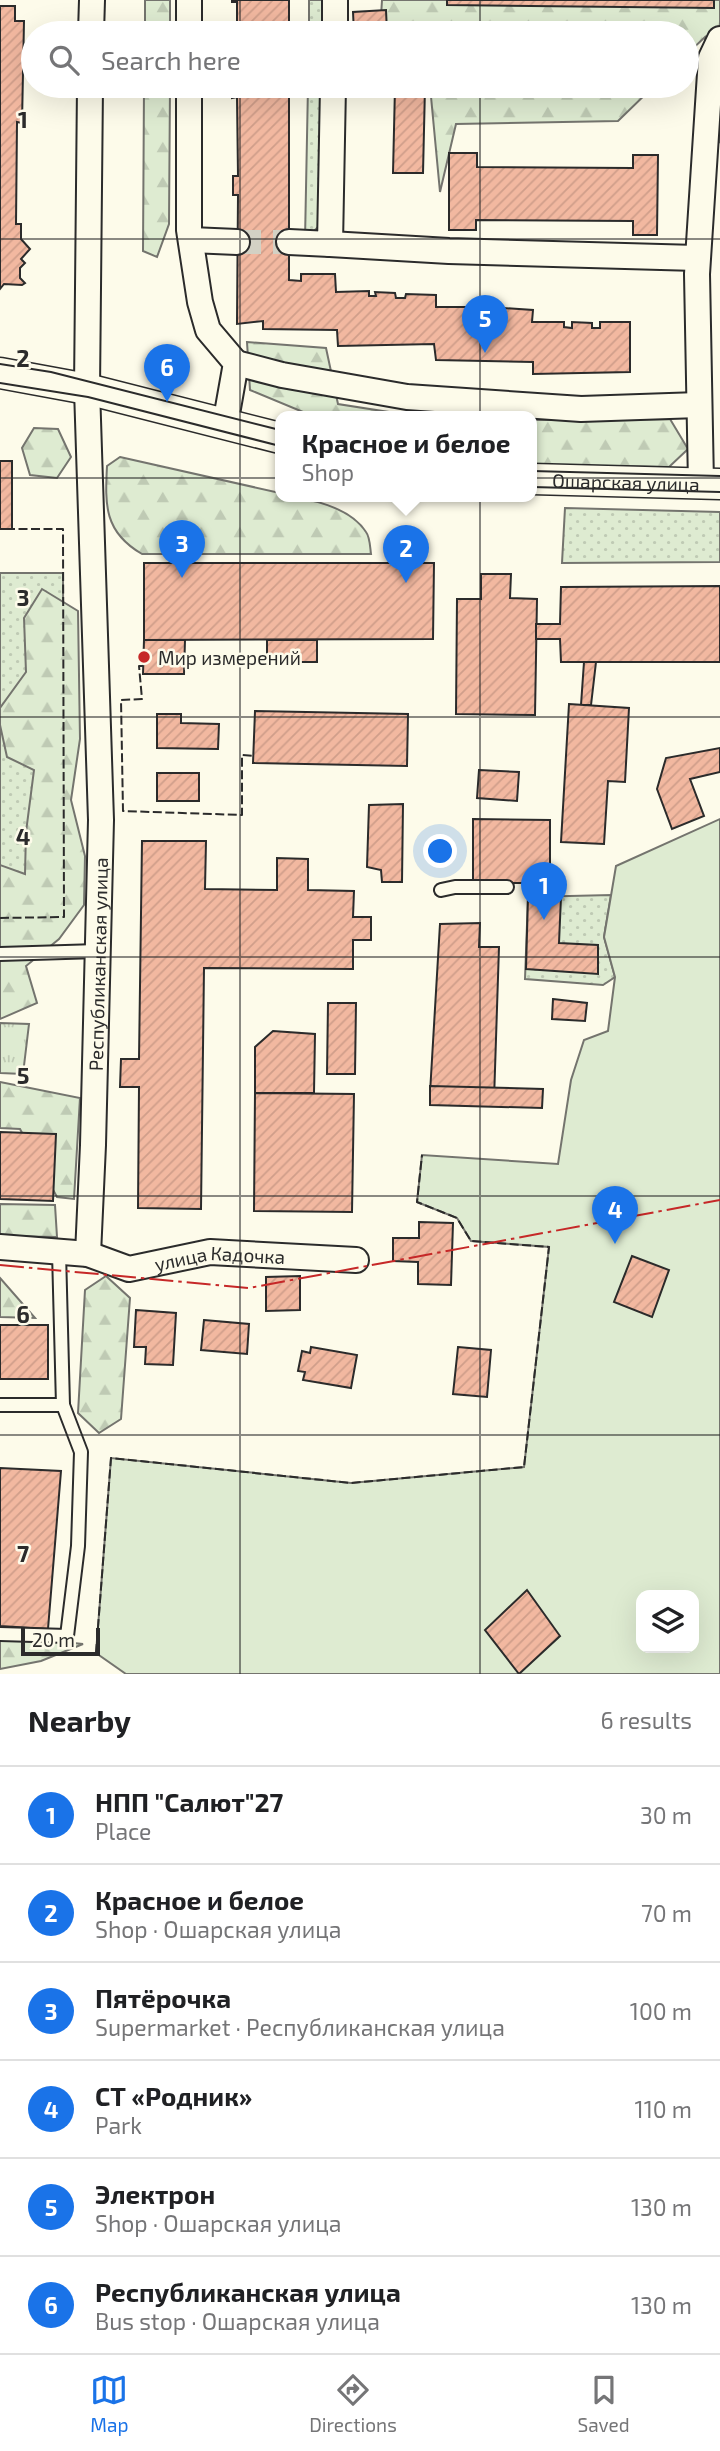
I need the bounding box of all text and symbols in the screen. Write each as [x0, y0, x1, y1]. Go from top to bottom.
search box [21, 21, 699, 98]
icon: search [45, 41, 83, 79]
text: Search here [101, 44, 241, 75]
text: 1 [18, 105, 28, 133]
pin: 5 [462, 295, 508, 353]
text: 2 [16, 344, 30, 372]
pin: 6 [144, 344, 190, 402]
popup [275, 411, 537, 502]
text: Красное и белое [302, 427, 510, 458]
text: Shop [302, 458, 354, 486]
street label: Ошарская улица [552, 468, 700, 495]
pin: 3 [159, 520, 205, 578]
pin: 2 [383, 525, 429, 583]
text: 3 [16, 583, 30, 611]
place label: Мир измерений [158, 646, 301, 669]
marker: Мир измерений [136, 649, 152, 665]
text: 4 [16, 822, 30, 850]
your location [423, 834, 457, 868]
street label: Республиканская улица [83, 857, 112, 1071]
pin: 1 [521, 862, 567, 920]
text: 5 [17, 1061, 29, 1089]
pin: 4 [592, 1186, 638, 1244]
street label: улица Кадочка [152, 1241, 286, 1276]
text: 6 [16, 1300, 30, 1328]
text: 7 [17, 1539, 29, 1567]
map controls [636, 1590, 699, 1653]
button: layers [636, 1590, 699, 1653]
scale bar [21, 1625, 100, 1657]
text: 20 m [32, 1628, 75, 1651]
text: Nearby [28, 1702, 131, 1738]
text: 6 results [601, 1706, 692, 1734]
text: НПП "Салют"27 [95, 1786, 283, 1817]
text: 1 [46, 1801, 56, 1829]
text: 30 m [640, 1801, 692, 1829]
text: Place [95, 1817, 151, 1845]
text: Красное и белое [95, 1884, 304, 1915]
text: 2 [44, 1899, 58, 1927]
text: 70 m [641, 1899, 692, 1927]
text: Shop · Ошарская улица [95, 1915, 342, 1943]
text: Пятёрочка [95, 1982, 231, 2013]
text: 3 [44, 1997, 58, 2025]
text: 100 m [630, 1997, 692, 2025]
text: Supermarket · Республиканская улица [95, 2013, 505, 2041]
text: СТ «Родник» [95, 2080, 252, 2111]
text: 4 [44, 2095, 58, 2123]
text: 110 m [635, 2095, 692, 2123]
text: Park [95, 2111, 142, 2139]
text: Электрон [95, 2178, 215, 2209]
text: 5 [45, 2193, 57, 2221]
text: 130 m [631, 2193, 692, 2221]
text: Shop · Ошарская улица [95, 2209, 342, 2237]
text: Республиканская улица [95, 2276, 401, 2307]
text: 6 [44, 2291, 58, 2319]
text: 130 m [631, 2291, 692, 2319]
text: Bus stop · Ошарская улица [95, 2307, 380, 2335]
tab: Map [90, 2371, 128, 2436]
tab: Directions [309, 2371, 397, 2436]
tab: Saved [577, 2371, 630, 2436]

